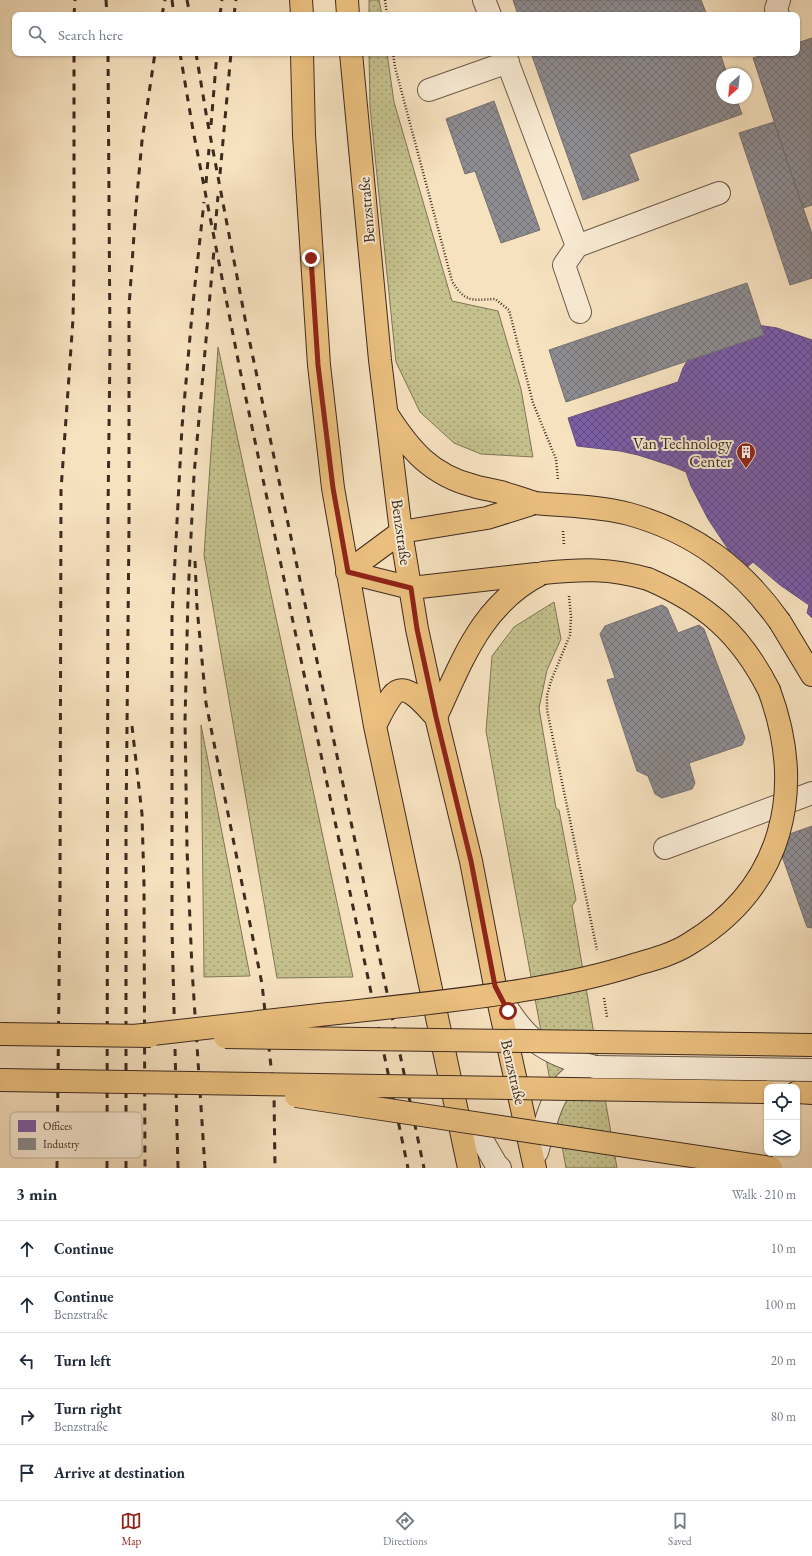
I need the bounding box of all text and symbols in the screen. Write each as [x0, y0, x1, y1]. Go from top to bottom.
search box [12, 12, 800, 56]
icon: search [26, 23, 48, 45]
text: Search here [58, 25, 123, 44]
north arrow [716, 68, 752, 104]
street label: Benzstraße [353, 176, 380, 244]
route end [302, 249, 320, 267]
place label: Van Technology Center [633, 433, 733, 472]
building icon: Van Technology Center [735, 441, 757, 469]
street label: Benzstraße [386, 498, 417, 566]
route start [499, 1002, 517, 1020]
street label: Benzstraße [496, 1037, 531, 1107]
map controls [764, 1084, 800, 1156]
button: locate [764, 1084, 800, 1120]
legend [10, 1112, 142, 1158]
text: Offices [43, 1119, 72, 1133]
button: layers [764, 1120, 800, 1156]
text: Industry [43, 1137, 80, 1151]
text: 3 min [16, 1183, 57, 1205]
text: Walk · 210 m [732, 1186, 796, 1203]
icon: ahead [16, 1238, 38, 1260]
text: Continue [54, 1239, 114, 1258]
text: 10 m [771, 1240, 796, 1257]
text: Continue [54, 1287, 114, 1306]
icon: ahead [16, 1294, 38, 1316]
text: 100 m [765, 1296, 796, 1313]
text: Benzstraße [54, 1306, 108, 1323]
icon: left [16, 1350, 38, 1372]
text: Turn left [54, 1351, 111, 1370]
text: 20 m [771, 1352, 796, 1369]
text: Turn right [54, 1399, 122, 1418]
icon: right [16, 1406, 38, 1428]
text: 80 m [771, 1408, 796, 1425]
text: Benzstraße [54, 1418, 108, 1435]
icon: arrive [16, 1462, 38, 1484]
text: Arrive at destination [54, 1463, 185, 1482]
tab: Map [120, 1510, 142, 1548]
tab: Directions [383, 1510, 427, 1548]
tab: Saved [668, 1510, 692, 1548]

